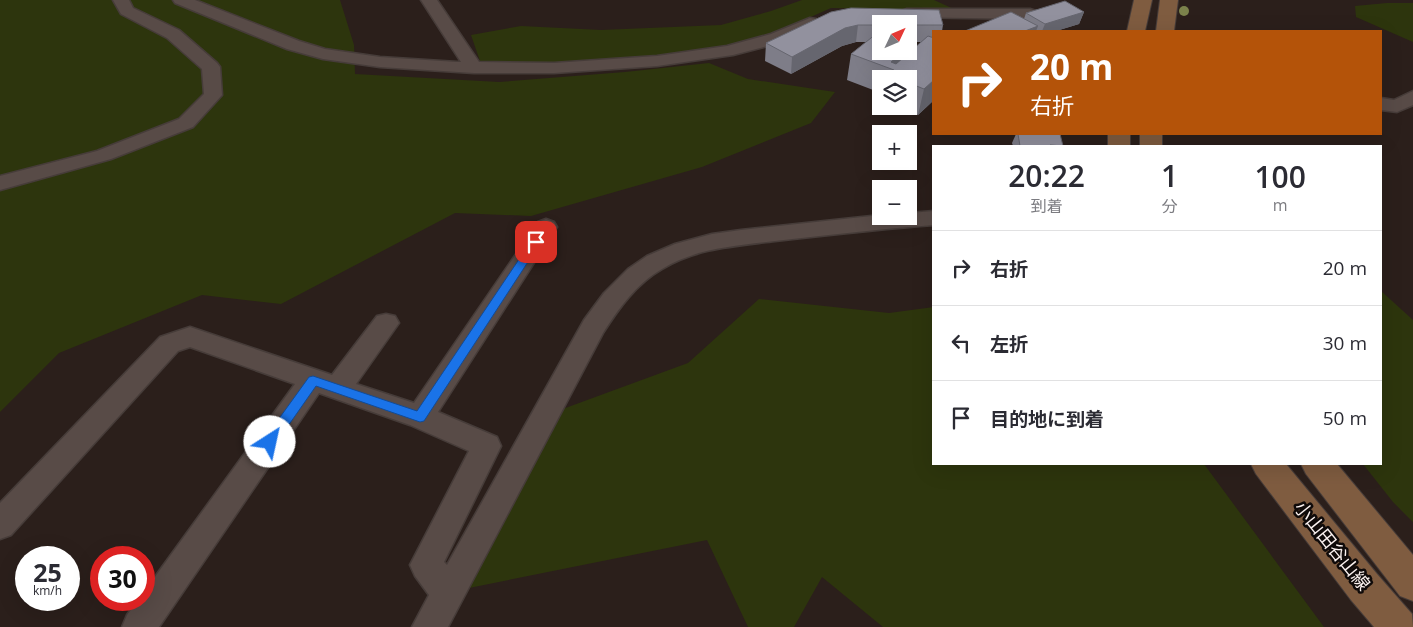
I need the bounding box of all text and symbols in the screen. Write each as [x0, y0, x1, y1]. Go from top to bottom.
north arrow [872, 15, 918, 60]
map controls [872, 15, 917, 225]
text: 20 m [1030, 43, 1113, 90]
icon: right [947, 50, 1012, 115]
button: layers [872, 70, 917, 115]
text: 右折 [1030, 90, 1074, 120]
button: + [872, 125, 917, 170]
text: 20:22 [1008, 155, 1085, 196]
text: 1 [1161, 155, 1178, 196]
text: 100 [1254, 156, 1306, 197]
button: − [872, 180, 917, 225]
text: m [1273, 194, 1288, 216]
text: 到着 [1031, 195, 1063, 217]
text: 分 [1162, 195, 1178, 217]
pin [515, 221, 557, 263]
icon: arrive [522, 228, 550, 256]
icon: right [947, 254, 975, 282]
text: 20 m [1323, 255, 1367, 281]
text: 右折 [990, 256, 1028, 282]
icon: left [947, 329, 975, 357]
text: 30 m [1323, 330, 1367, 356]
text: 左折 [990, 331, 1028, 357]
icon: arrive [947, 404, 975, 432]
text: 50 m [1323, 405, 1367, 431]
text: 目的地に到着 [990, 406, 1104, 432]
position arrow [243, 415, 295, 467]
street label: 小山田谷山線 [1289, 496, 1376, 595]
speed limit sign: 30 [90, 546, 155, 611]
text: 25 [33, 555, 62, 589]
text: km/h [33, 582, 62, 599]

